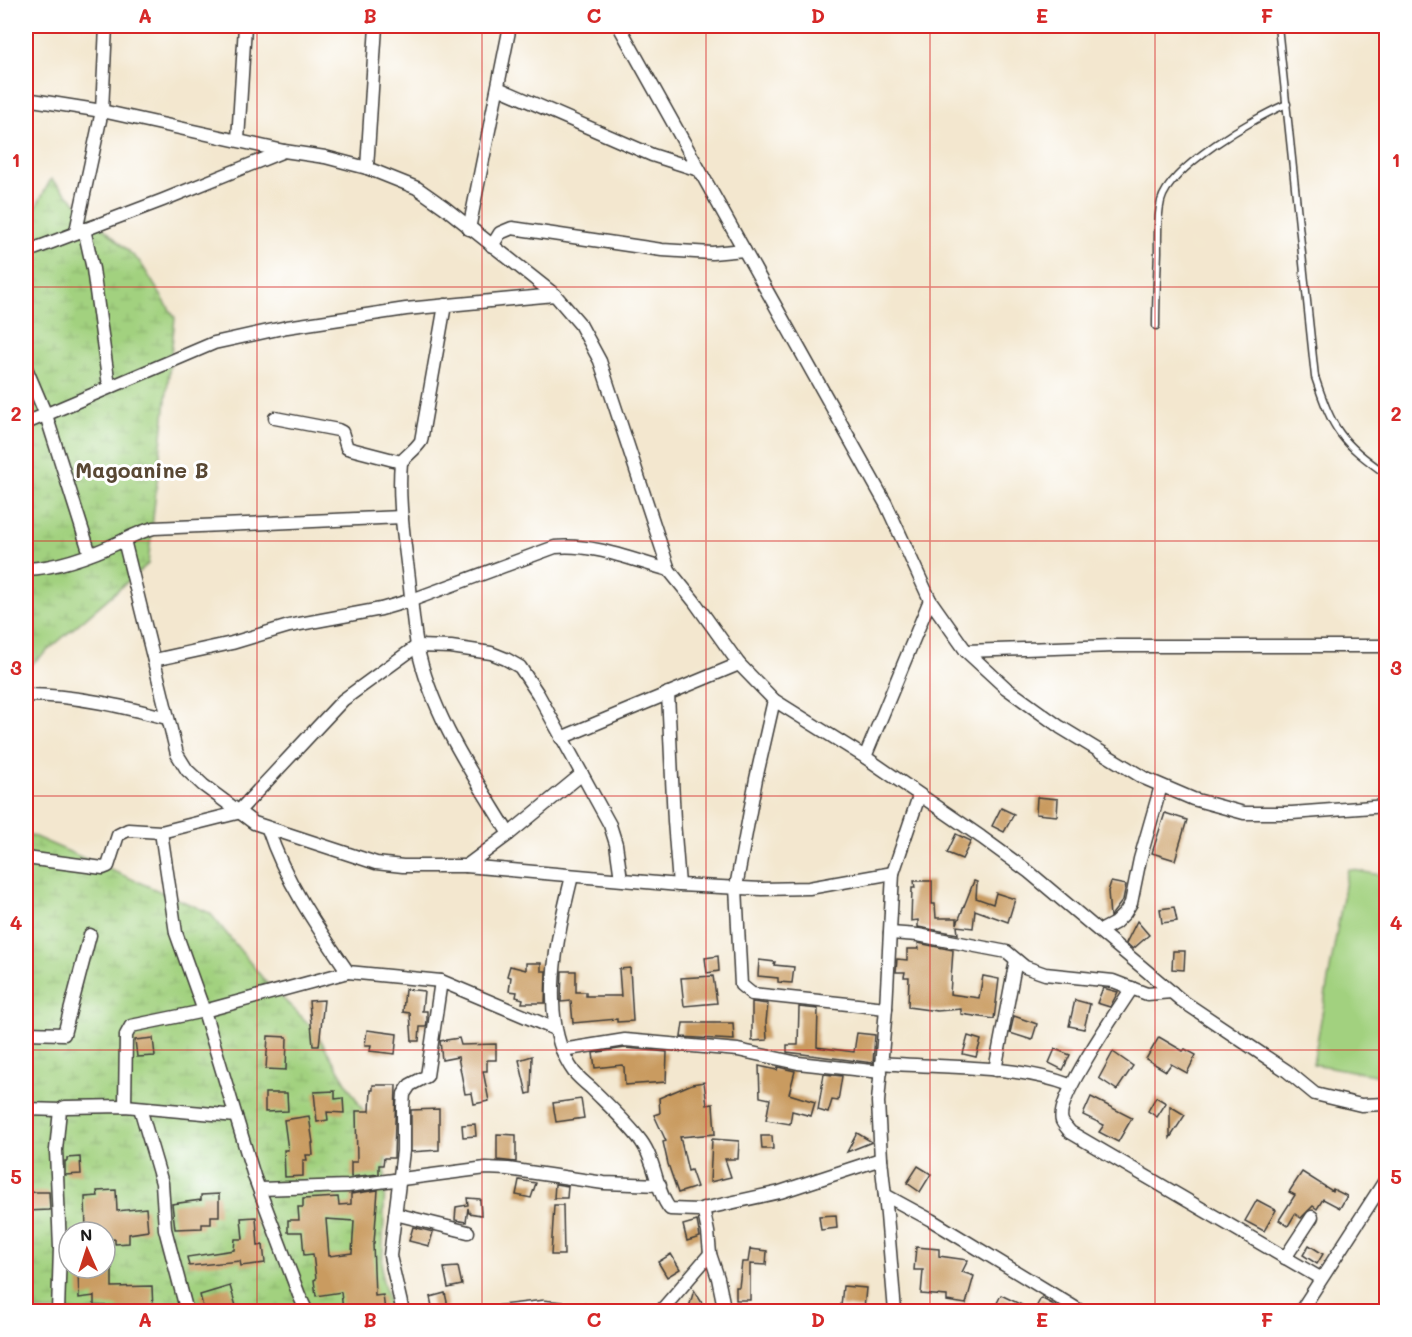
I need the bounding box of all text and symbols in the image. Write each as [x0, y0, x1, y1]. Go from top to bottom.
text: A [138, 2, 152, 28]
text: B [363, 2, 377, 28]
text: C [587, 2, 602, 28]
text: D [811, 2, 825, 28]
text: E [1036, 2, 1048, 28]
text: F [1261, 2, 1274, 28]
text: 1 [12, 146, 20, 172]
text: 1 [1392, 146, 1400, 172]
text: 2 [10, 400, 22, 426]
text: 2 [1390, 400, 1402, 426]
district label: Magoanine B [75, 456, 209, 483]
text: 3 [10, 654, 22, 680]
text: 3 [1390, 654, 1402, 680]
text: 4 [10, 909, 23, 935]
text: 4 [1390, 909, 1403, 935]
text: 5 [10, 1163, 22, 1189]
text: 5 [1390, 1163, 1402, 1189]
north arrow [57, 1220, 117, 1280]
text: N [80, 1224, 93, 1245]
text: A [138, 1306, 152, 1332]
text: B [363, 1306, 377, 1332]
text: C [587, 1306, 602, 1332]
text: D [811, 1306, 825, 1332]
text: E [1036, 1306, 1048, 1332]
text: F [1261, 1306, 1274, 1332]

